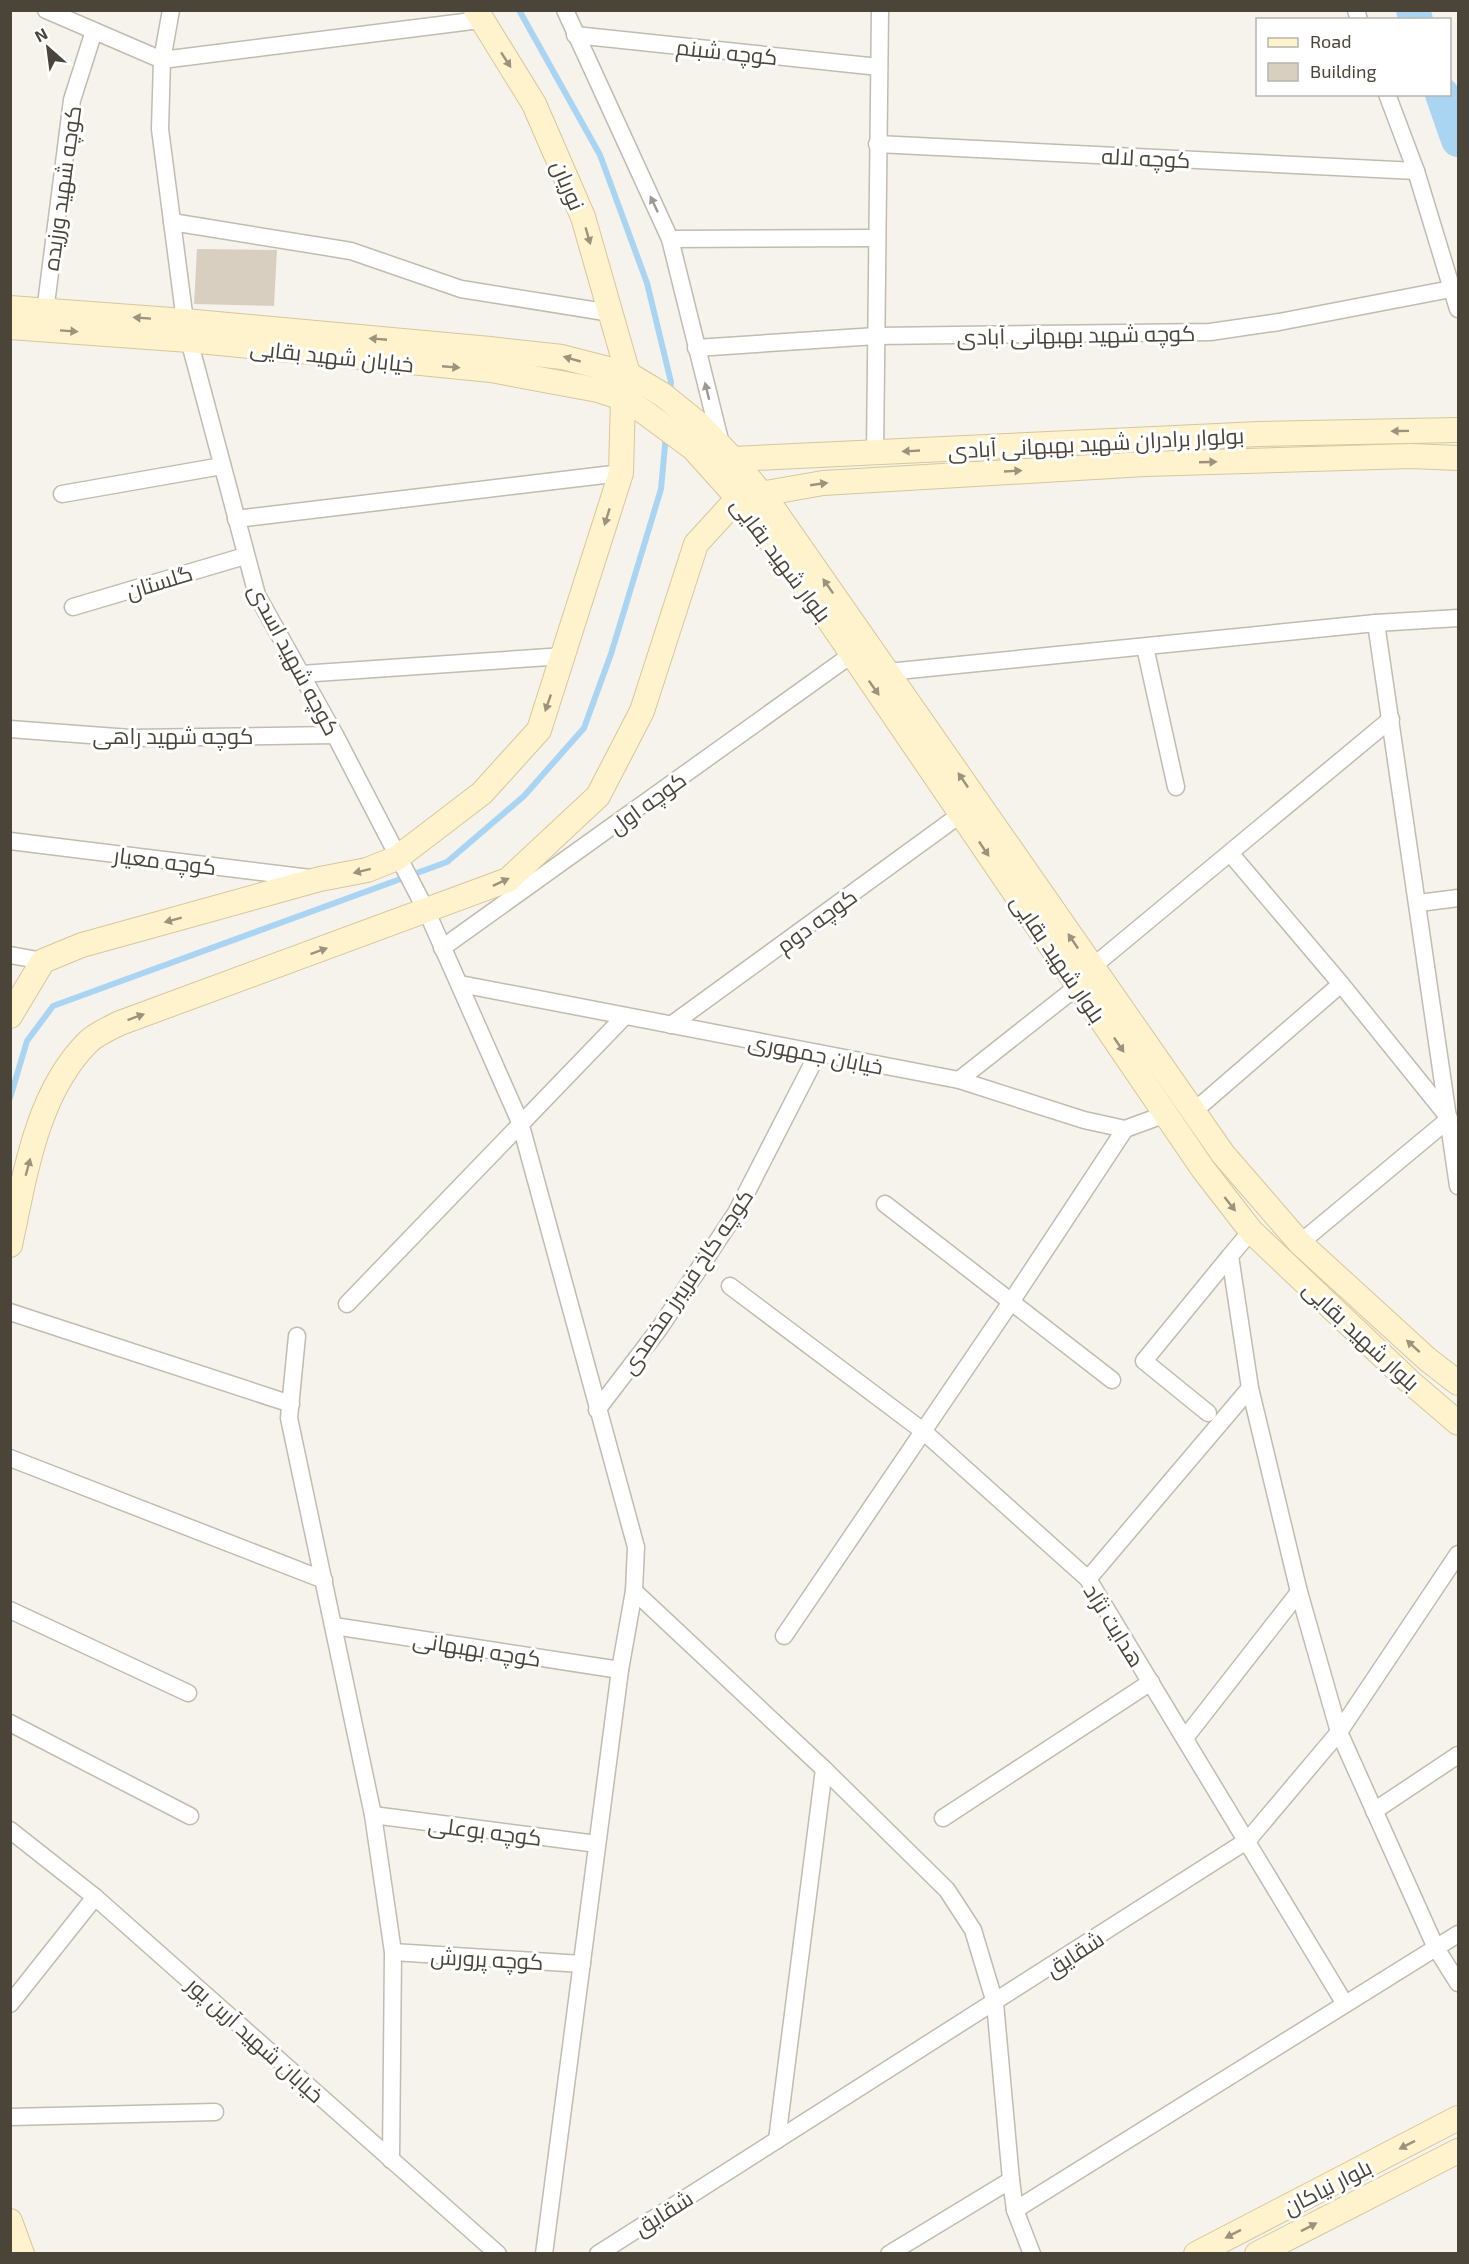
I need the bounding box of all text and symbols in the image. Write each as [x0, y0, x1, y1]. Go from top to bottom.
north arrow [18, 18, 78, 78]
legend [1256, 18, 1451, 96]
text: N [31, 23, 50, 45]
text: Road [1310, 30, 1351, 52]
street label: کوچه شبنم [675, 33, 779, 73]
one-way arrow [501, 52, 512, 69]
text: Building [1310, 60, 1377, 82]
street label: کوچه شهید ورزیده [37, 104, 88, 273]
street label: کوچه لاله [1101, 142, 1191, 175]
street label: نوریان [546, 156, 591, 214]
one-way arrow [649, 195, 658, 212]
one-way arrow [584, 227, 593, 245]
one-way arrow [132, 313, 151, 323]
street label: کوچه شهید بهبهانی آبادی [956, 319, 1196, 352]
one-way arrow [59, 326, 78, 336]
street label: خیابان شهید بقایی [249, 333, 415, 379]
one-way arrow [369, 334, 388, 344]
one-way arrow [563, 354, 581, 364]
one-way arrow [442, 362, 461, 372]
one-way arrow [702, 382, 712, 400]
street label: بولوار برادران شهید بهبهانی آبادی [947, 421, 1245, 465]
one-way arrow [1391, 426, 1410, 436]
one-way arrow [902, 446, 921, 455]
one-way arrow [1198, 457, 1217, 467]
one-way arrow [1004, 467, 1023, 476]
one-way arrow [809, 479, 828, 488]
street label: بلوار شهید بقایی [725, 491, 837, 628]
one-way arrow [602, 508, 611, 526]
street label: گلستان [123, 559, 196, 604]
street label: کوچه شهید اسدی [241, 579, 346, 741]
one-way arrow [822, 579, 834, 594]
one-way arrow [868, 680, 880, 696]
one-way arrow [543, 694, 552, 712]
street label: کوچه شهید راهی [93, 722, 253, 751]
street label: کوچه اول [603, 765, 692, 841]
one-way arrow [957, 773, 969, 789]
street label: کوچه معیار [110, 841, 218, 882]
one-way arrow [978, 841, 990, 857]
one-way arrow [352, 866, 371, 876]
one-way arrow [493, 877, 511, 887]
street label: کوچه دوم [771, 882, 863, 961]
street label: بلوار شهید بقایی [1005, 889, 1112, 1028]
one-way arrow [164, 916, 182, 925]
one-way arrow [1067, 934, 1079, 950]
one-way arrow [310, 945, 328, 955]
one-way arrow [127, 1012, 145, 1022]
street label: خیابان جمهوری [746, 1027, 886, 1081]
one-way arrow [1113, 1036, 1124, 1053]
one-way arrow [23, 1158, 33, 1176]
street label: کوچه کاخ فریبرز مخمدی [614, 1184, 760, 1380]
one-way arrow [1224, 1197, 1236, 1212]
street label: بلوار شهید بقایی [1297, 1274, 1426, 1397]
one-way arrow [1406, 1340, 1421, 1353]
street label: هدایت نژاد [1078, 1579, 1151, 1672]
street label: کوچه بهبهانی [411, 1625, 543, 1674]
street label: کوچه بوعلی [426, 1810, 543, 1853]
street label: شقایق [1040, 1925, 1109, 1983]
street label: کوچه پرورش [430, 1942, 544, 1977]
street label: خیابان شهید آرین پور [179, 1969, 330, 2110]
one-way arrow [1398, 2140, 1416, 2150]
street label: بلوار نیاکان [1278, 2153, 1376, 2220]
street label: شقایق [629, 2184, 698, 2242]
one-way arrow [1301, 2222, 1318, 2232]
one-way arrow [1225, 2229, 1242, 2239]

